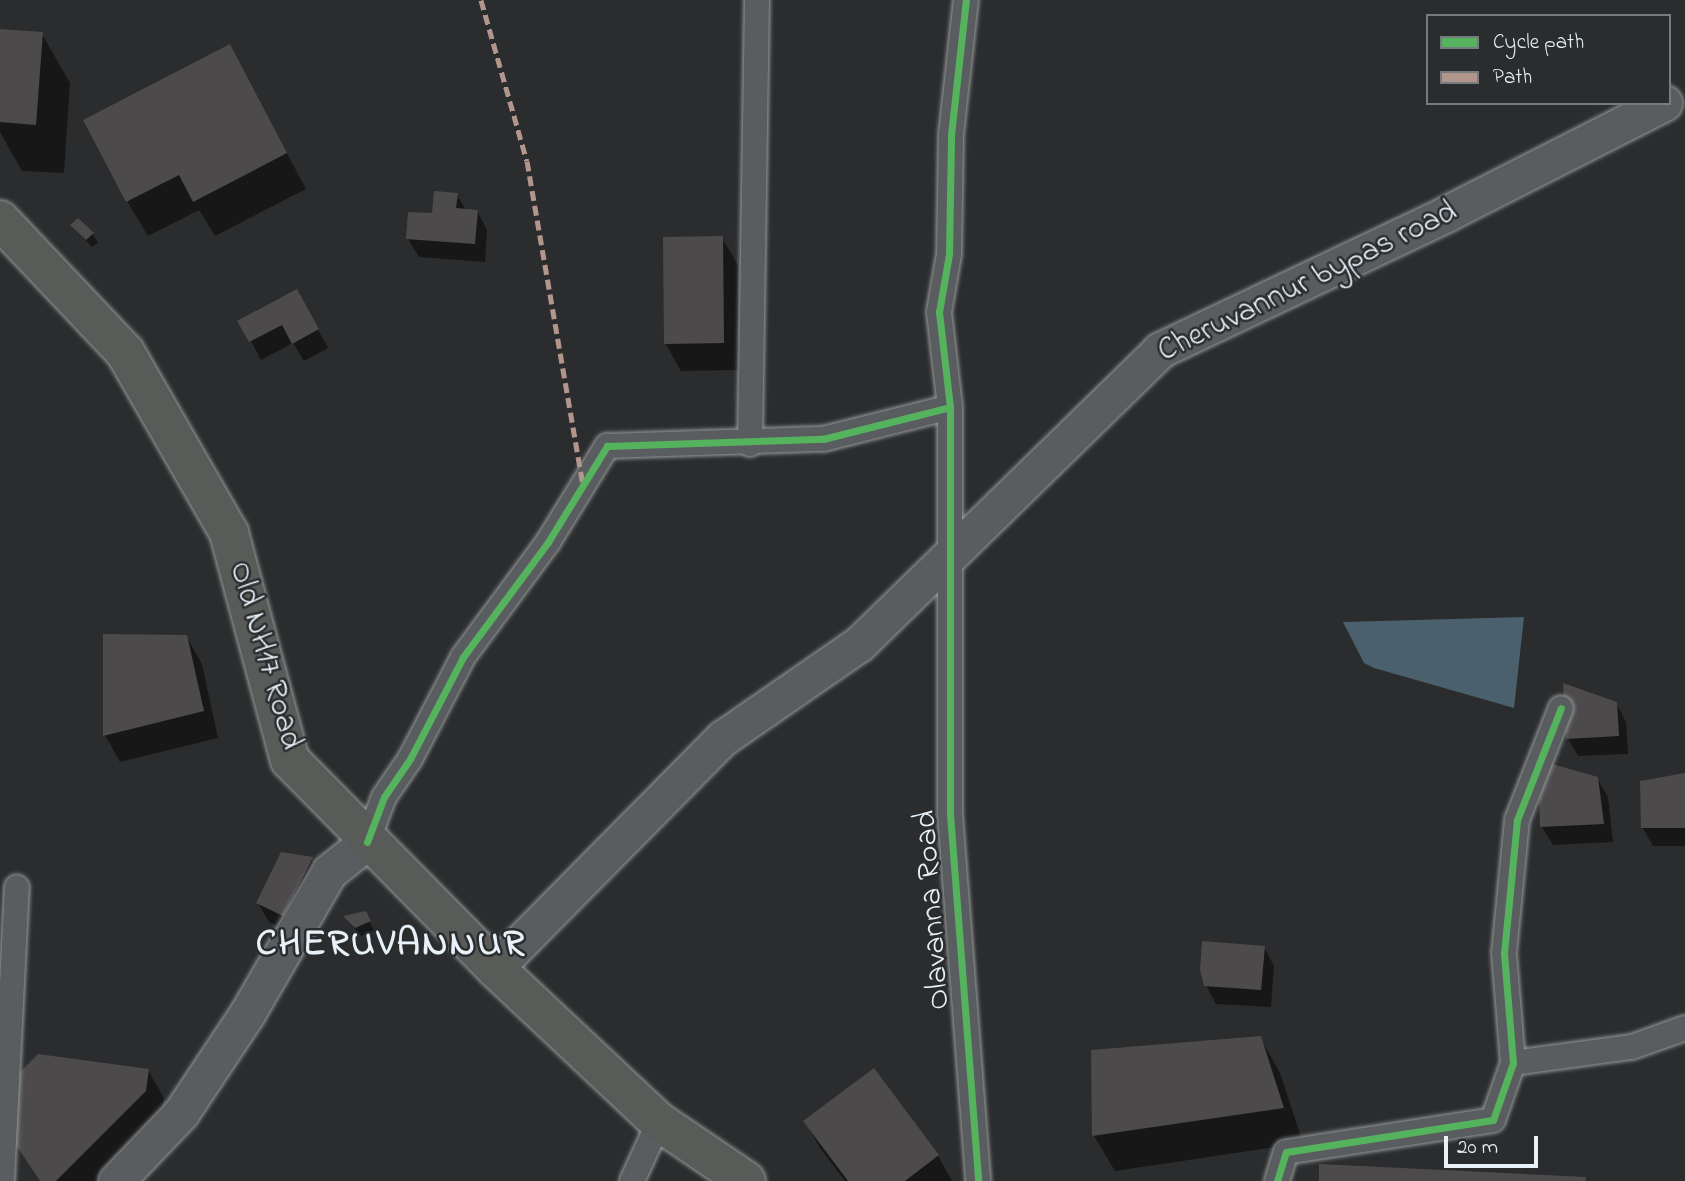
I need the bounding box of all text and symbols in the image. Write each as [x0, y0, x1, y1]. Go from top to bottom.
legend [1426, 14, 1671, 105]
text: Cycle path [1493, 28, 1584, 58]
text: Path [1493, 63, 1532, 93]
street label: Cheruvannur bypas road [1152, 194, 1464, 372]
street label: Old NH17 Road [219, 558, 309, 754]
street label: Olavanna Road [908, 809, 960, 1011]
district label: CHERUVANNUR [257, 923, 525, 969]
scale bar [1447, 1122, 1542, 1166]
text: 20 m [1457, 1133, 1498, 1163]

